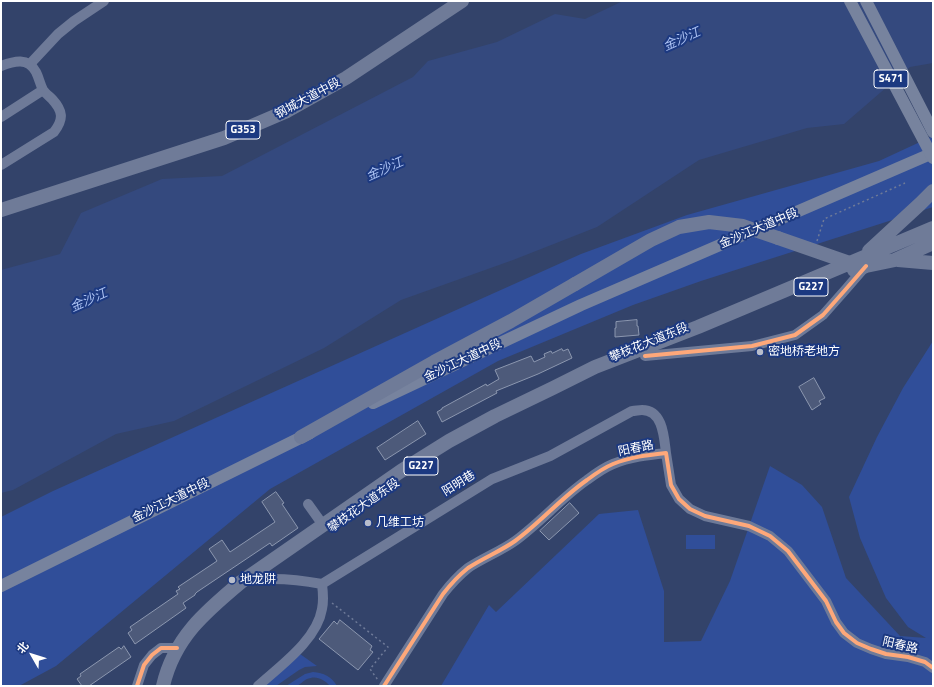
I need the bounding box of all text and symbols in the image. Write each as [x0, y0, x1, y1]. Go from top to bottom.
water label: 金沙江 [661, 25, 703, 55]
road number: S471 [874, 70, 908, 88]
street label: 钢城大道中段 [273, 76, 343, 122]
road number: G353 [226, 121, 260, 139]
water label: 金沙江 [364, 155, 406, 185]
street label: 金沙江大道中段 [718, 206, 800, 252]
road number: G227 [794, 278, 828, 296]
water label: 金沙江 [68, 286, 110, 316]
street label: 攀枝花大道东段 [607, 321, 691, 365]
street label: 金沙江大道中段 [422, 337, 504, 385]
place label: 密地桥老地方 [768, 345, 840, 359]
marker: 密地桥老地方 [755, 347, 765, 357]
street label: 阳春路 [617, 438, 655, 460]
road number: G227 [404, 457, 438, 475]
street label: 阳明巷 [440, 468, 478, 500]
street label: 金沙江大道中段 [130, 476, 212, 526]
street label: 攀枝花大道东段 [325, 476, 403, 536]
place label: 几维工坊 [376, 516, 424, 530]
marker: 几维工坊 [363, 518, 373, 528]
place label: 地龙阱 [240, 573, 276, 587]
marker: 地龙阱 [227, 575, 237, 585]
north arrow [12, 635, 52, 675]
street label: 阳春路 [881, 635, 919, 657]
text: 北 [13, 638, 32, 657]

